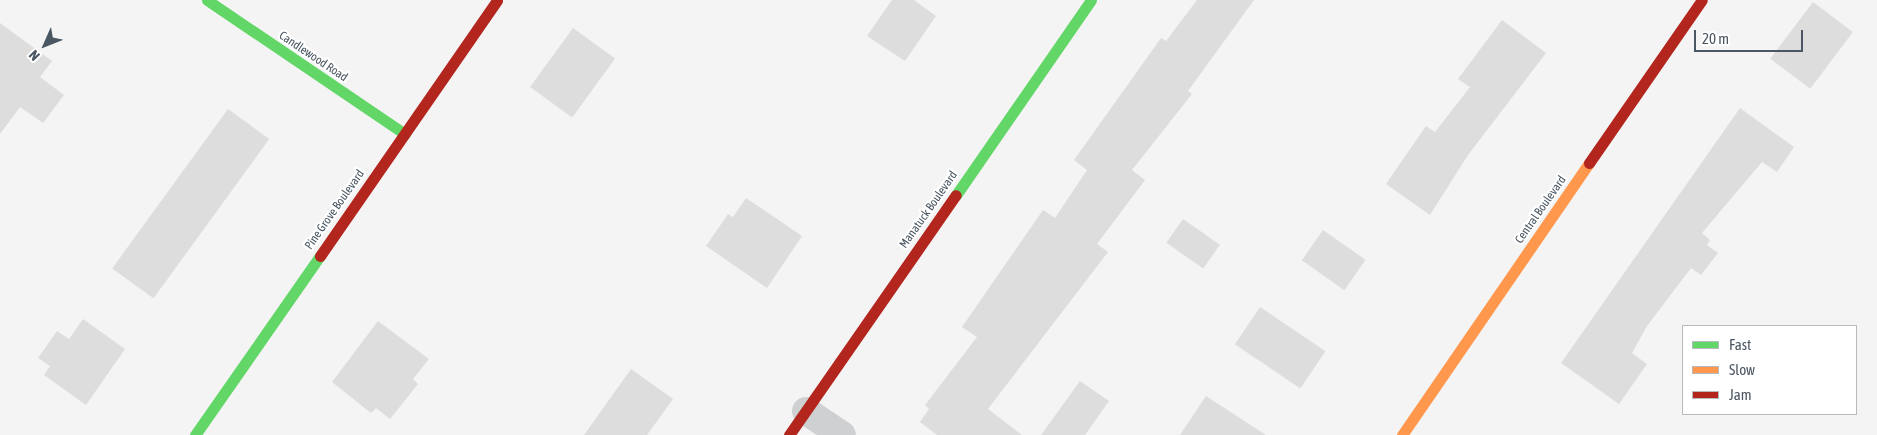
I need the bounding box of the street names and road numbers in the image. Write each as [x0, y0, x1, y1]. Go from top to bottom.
street label: Candlewood Road [276, 29, 350, 85]
street label: Pine Grove Boulevard [302, 167, 368, 253]
street label: Manatuck Boulevard [897, 169, 961, 251]
street label: Central Boulevard [1512, 174, 1570, 246]

